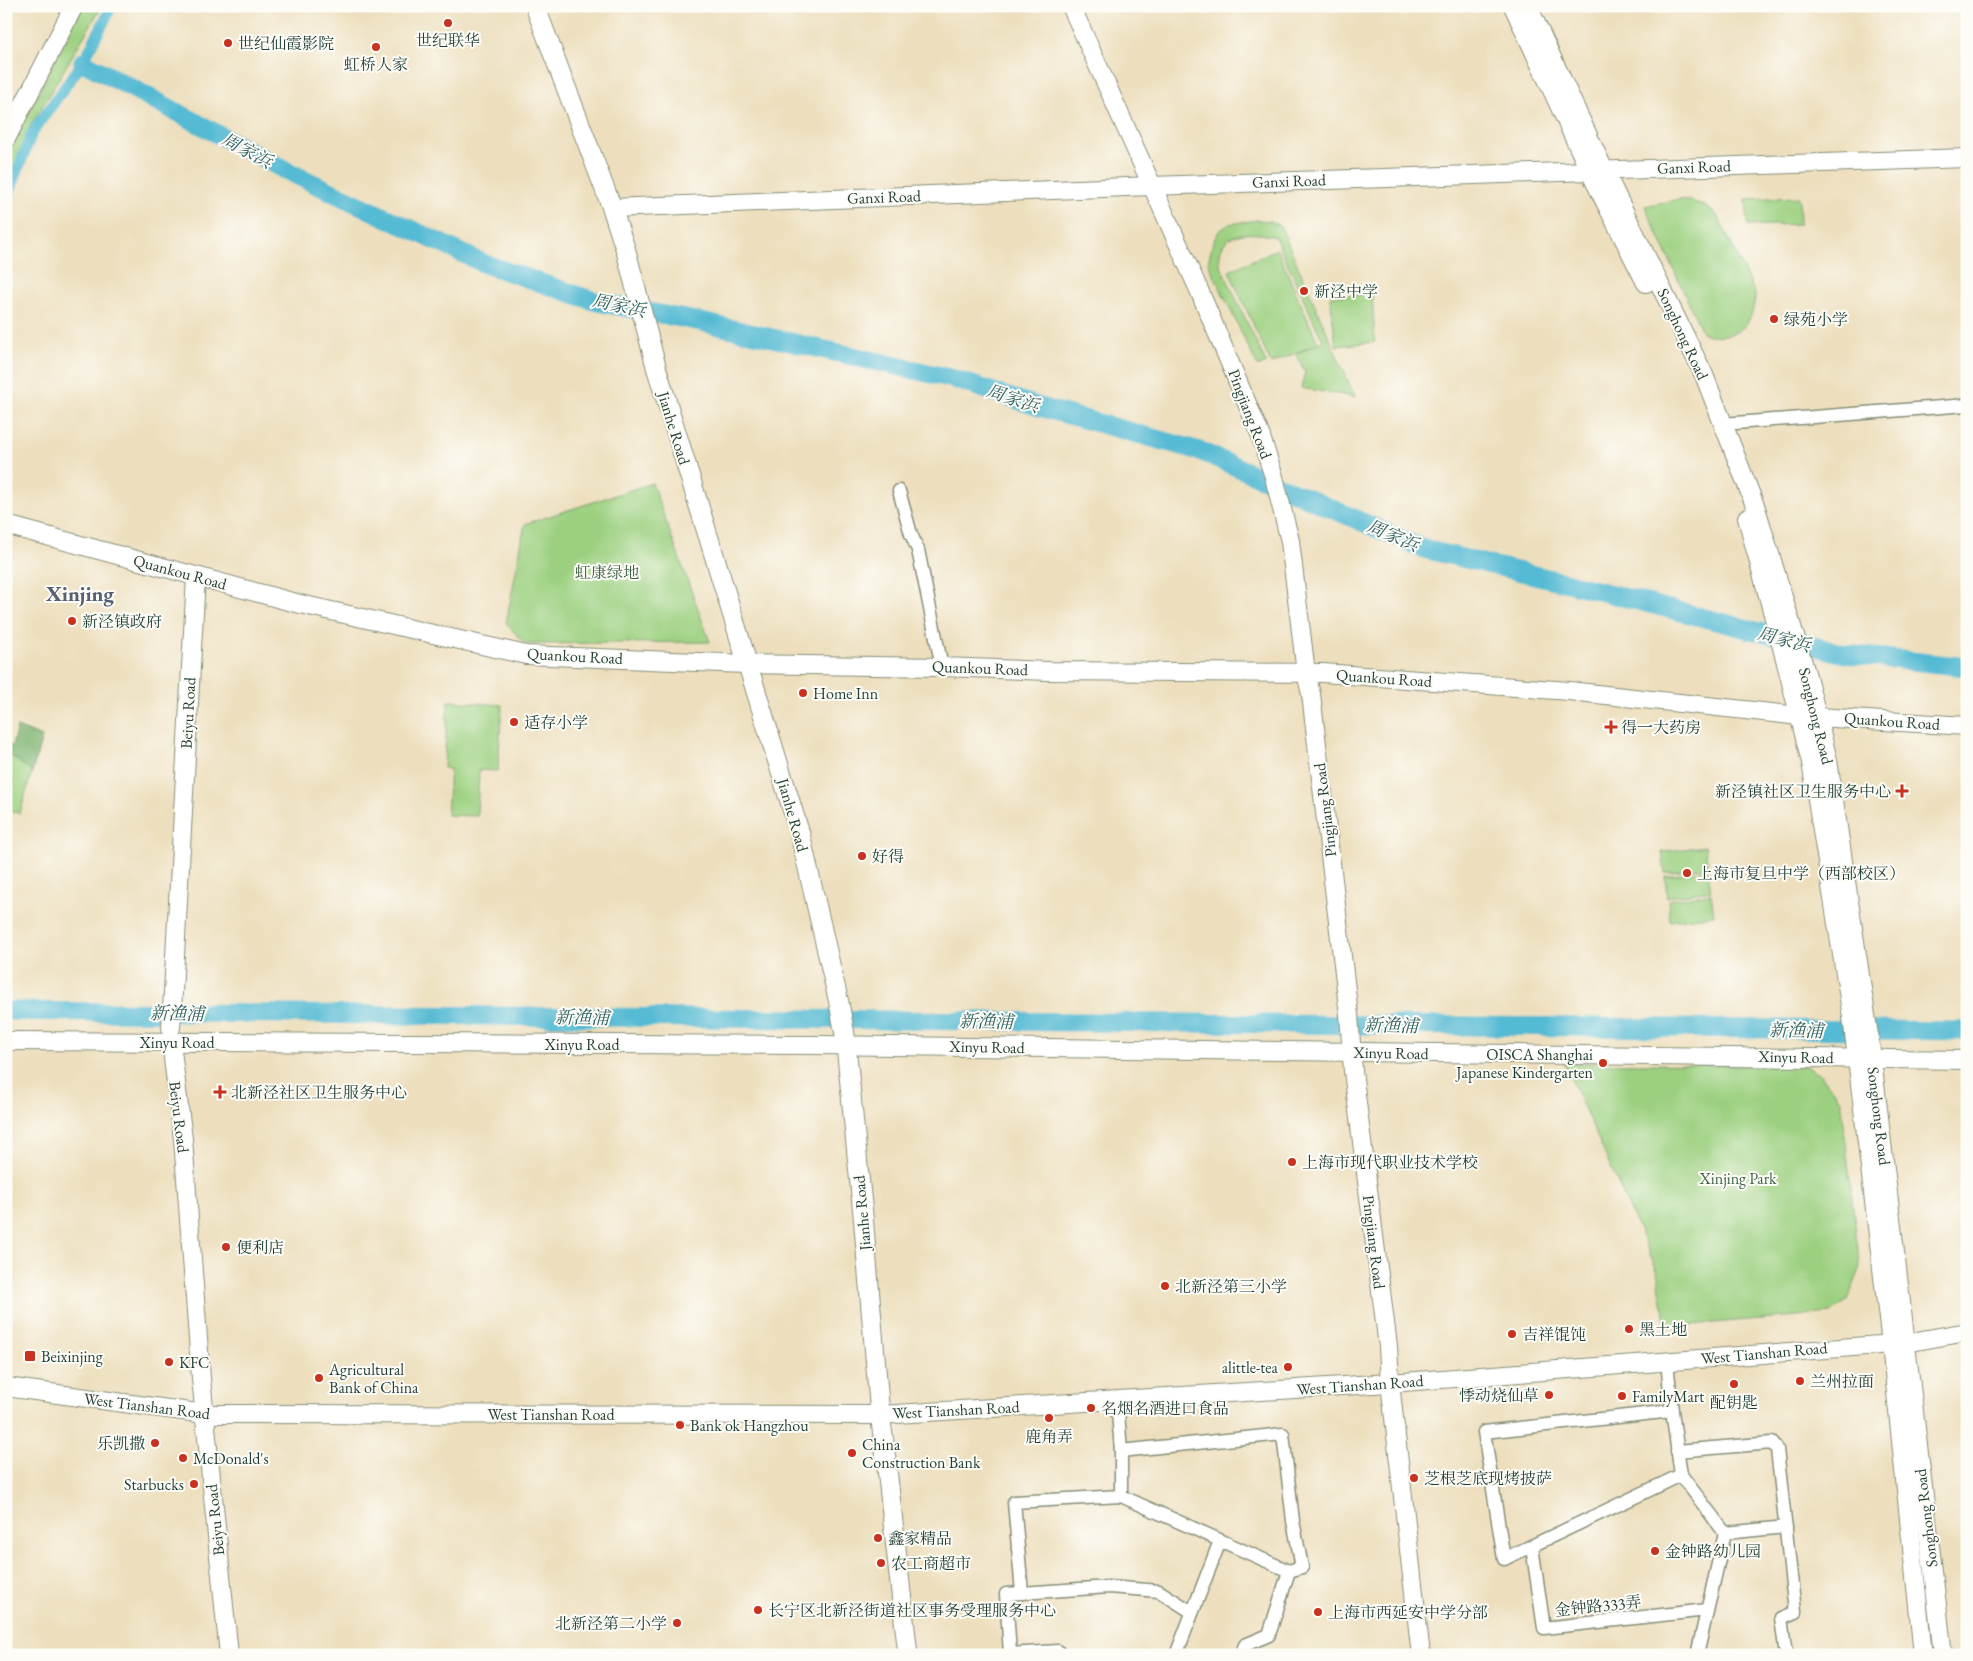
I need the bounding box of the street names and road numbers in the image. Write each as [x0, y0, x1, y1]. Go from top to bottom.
street label: Ganxi Road [1657, 155, 1732, 179]
street label: Ganxi Road [1252, 169, 1327, 193]
street label: Ganxi Road [847, 185, 922, 209]
street label: Songhong Road [1653, 285, 1714, 384]
street label: Pingjiang Road [1223, 366, 1277, 463]
street label: Jianhe Road [652, 387, 695, 468]
street label: Quankou Road [131, 549, 230, 595]
street label: Quankou Road [527, 643, 624, 669]
street label: Quankou Road [932, 656, 1029, 680]
street label: Quankou Road [1335, 664, 1434, 692]
street label: Songhong Road [1794, 665, 1838, 767]
street label: Beiyu Road [176, 676, 200, 749]
street label: Quankou Road [1843, 707, 1942, 735]
street label: Pingjiang Road [1309, 761, 1341, 858]
street label: Jianhe Road [772, 774, 814, 855]
street label: Xinyu Road [138, 1032, 215, 1053]
street label: Xinyu Road [543, 1034, 620, 1055]
street label: Xinyu Road [948, 1036, 1026, 1058]
street label: Xinyu Road [1352, 1042, 1430, 1064]
street label: Xinyu Road [1757, 1046, 1835, 1068]
street label: Songhong Road [1863, 1066, 1896, 1167]
street label: Beiyu Road [164, 1080, 194, 1155]
street label: Jianhe Road [848, 1174, 876, 1253]
street label: Pingjiang Road [1358, 1194, 1390, 1291]
street label: West Tianshan Road [1700, 1337, 1829, 1369]
street label: West Tianshan Road [1296, 1370, 1425, 1400]
street label: West Tianshan Road [83, 1388, 212, 1424]
street label: West Tianshan Road [892, 1396, 1021, 1424]
street label: West Tianshan Road [487, 1404, 615, 1425]
street label: Songhong Road [1909, 1467, 1942, 1568]
street label: Beiyu Road [201, 1482, 229, 1557]
street label: 金钟路333弄 [1554, 1591, 1642, 1621]

